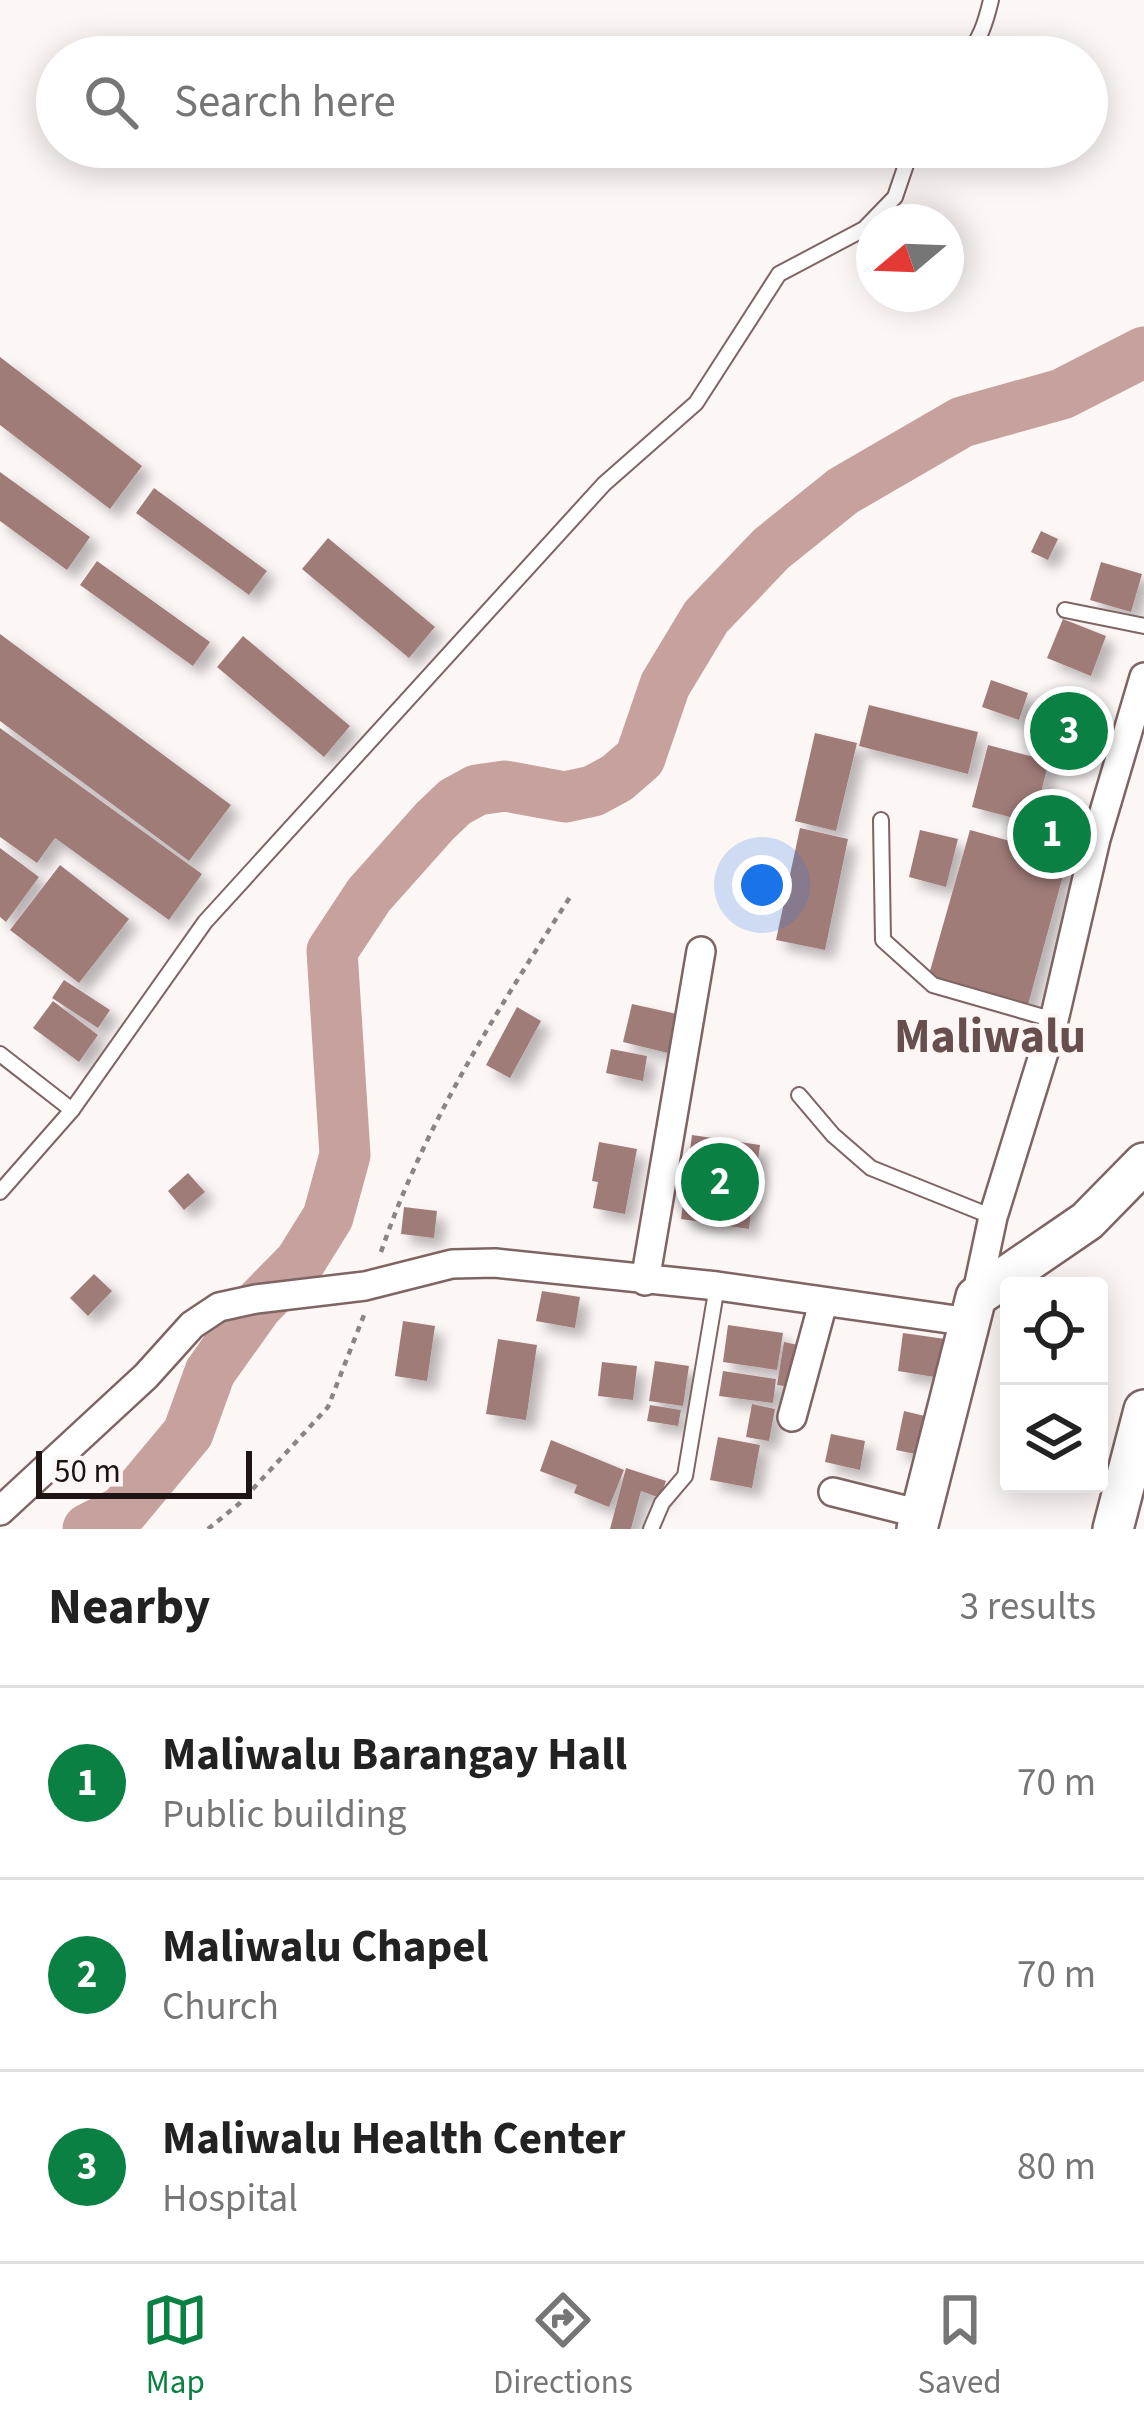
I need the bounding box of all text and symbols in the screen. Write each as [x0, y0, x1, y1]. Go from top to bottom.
search box [36, 36, 1108, 168]
icon: search [78, 69, 144, 135]
text: Search here [174, 70, 396, 134]
north arrow [856, 204, 964, 312]
pin: 3 [1030, 686, 1108, 776]
pin: 1 [1013, 789, 1091, 879]
your location [732, 855, 792, 915]
district label: Maliwalu [894, 1003, 1086, 1071]
pin: 2 [681, 1137, 759, 1227]
map controls [1000, 1277, 1108, 1493]
button: locate [1000, 1277, 1108, 1385]
button: layers [1000, 1385, 1108, 1493]
scale bar [36, 1445, 252, 1498]
text: 50 m [54, 1448, 121, 1495]
text: Nearby [48, 1571, 210, 1643]
text: 3 results [960, 1579, 1096, 1635]
text: Maliwalu Barangay Hall [162, 1723, 627, 1787]
text: 1 [77, 1755, 97, 1811]
text: 70 m [1017, 1755, 1096, 1811]
text: Public building [162, 1787, 407, 1843]
text: Maliwalu Chapel [162, 1915, 488, 1979]
text: 2 [77, 1947, 97, 2003]
text: 70 m [1017, 1947, 1096, 2003]
text: Church [162, 1979, 279, 2035]
text: Maliwalu Health Center [162, 2107, 625, 2171]
text: 3 [77, 2139, 97, 2195]
text: 80 m [1017, 2139, 1096, 2195]
text: Hospital [162, 2171, 298, 2227]
tab: Map [142, 2287, 208, 2406]
tab: Directions [493, 2287, 633, 2406]
tab: Saved [917, 2287, 1002, 2406]

